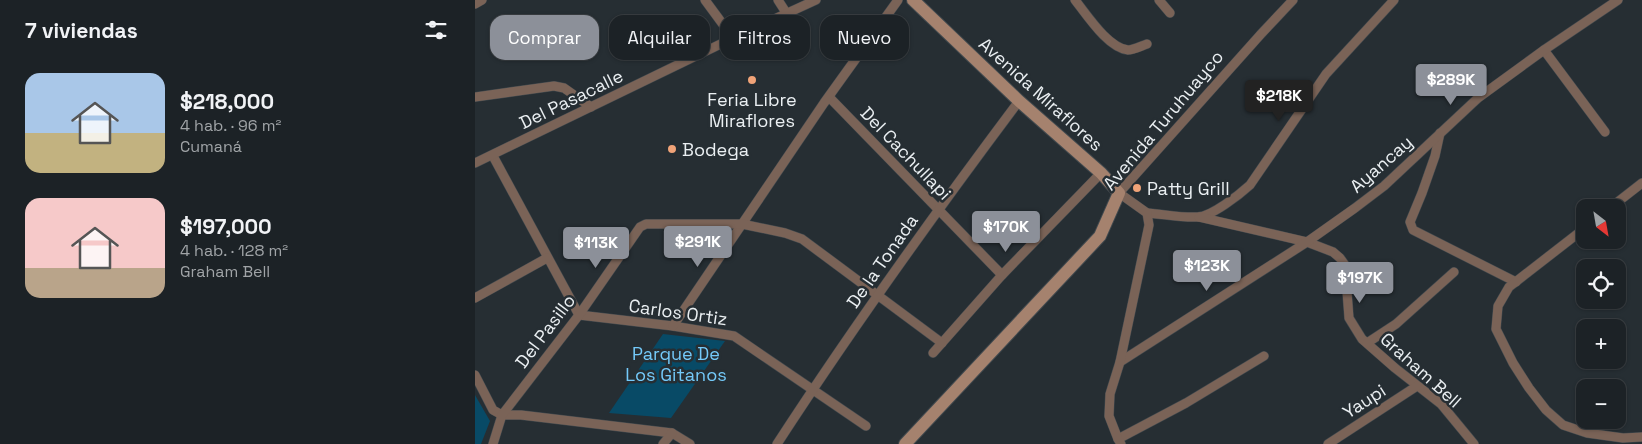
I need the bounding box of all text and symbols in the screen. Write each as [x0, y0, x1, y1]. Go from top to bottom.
chip: Comprar [490, 15, 599, 60]
chip: Alquilar [609, 15, 710, 60]
chip: Filtros [720, 15, 810, 60]
chip: Nuevo [820, 15, 909, 60]
icon: filters [422, 16, 450, 44]
text: 7 viviendas [25, 17, 138, 44]
street label: Avenida Miraflores [974, 32, 1108, 156]
street label: Avenida Turuhuayco [1098, 45, 1228, 195]
street label: Del Pasacalle [515, 64, 627, 134]
pin: $289K [1416, 64, 1486, 106]
text: $289K [1427, 69, 1475, 90]
marker: Feria Libre Miraflores [746, 74, 758, 86]
pin: $218K [1244, 80, 1314, 122]
text: $218K [1256, 85, 1302, 106]
text: $218,000 [180, 88, 274, 115]
place label: Feria Libre Miraflores [707, 88, 797, 132]
icon: home [65, 93, 125, 153]
street label: Del Cachullapi [856, 101, 956, 205]
text: 4 hab. · 96 m² [180, 115, 281, 136]
street label: Ayancay [1345, 131, 1417, 197]
text: Cumaná [180, 136, 242, 157]
place label: Bodega [682, 138, 749, 161]
marker: Bodega [666, 143, 678, 155]
place label: Patty Grill [1147, 177, 1230, 200]
marker: Patty Grill [1131, 182, 1143, 194]
north arrow [1576, 199, 1626, 249]
map controls [1576, 199, 1626, 429]
street label: De la Tonada [841, 210, 923, 312]
pin: $170K [971, 210, 1041, 253]
text: $197,000 [180, 213, 272, 240]
text: $170K [983, 216, 1029, 237]
icon: home [65, 218, 125, 278]
pin: $113K [561, 226, 631, 269]
pin: $291K [663, 226, 733, 268]
text: $291K [675, 231, 721, 252]
text: $113K [574, 232, 618, 253]
text: 4 hab. · 128 m² [180, 240, 288, 261]
pin: $123K [1172, 250, 1242, 292]
text: $123K [1184, 255, 1230, 276]
button: locate [1576, 259, 1626, 309]
text: Graham Bell [180, 261, 270, 282]
pin: $197K [1325, 262, 1395, 304]
text: $197K [1337, 267, 1383, 288]
street label: Del Pasillo [510, 290, 580, 372]
street label: Carlos Ortiz [627, 294, 729, 330]
button: + [1576, 319, 1626, 369]
street label: Graham Bell [1376, 327, 1466, 413]
park label: Parque De Los Gitanos [625, 342, 727, 386]
street label: Yaupi [1338, 379, 1390, 423]
button: − [1576, 379, 1626, 429]

